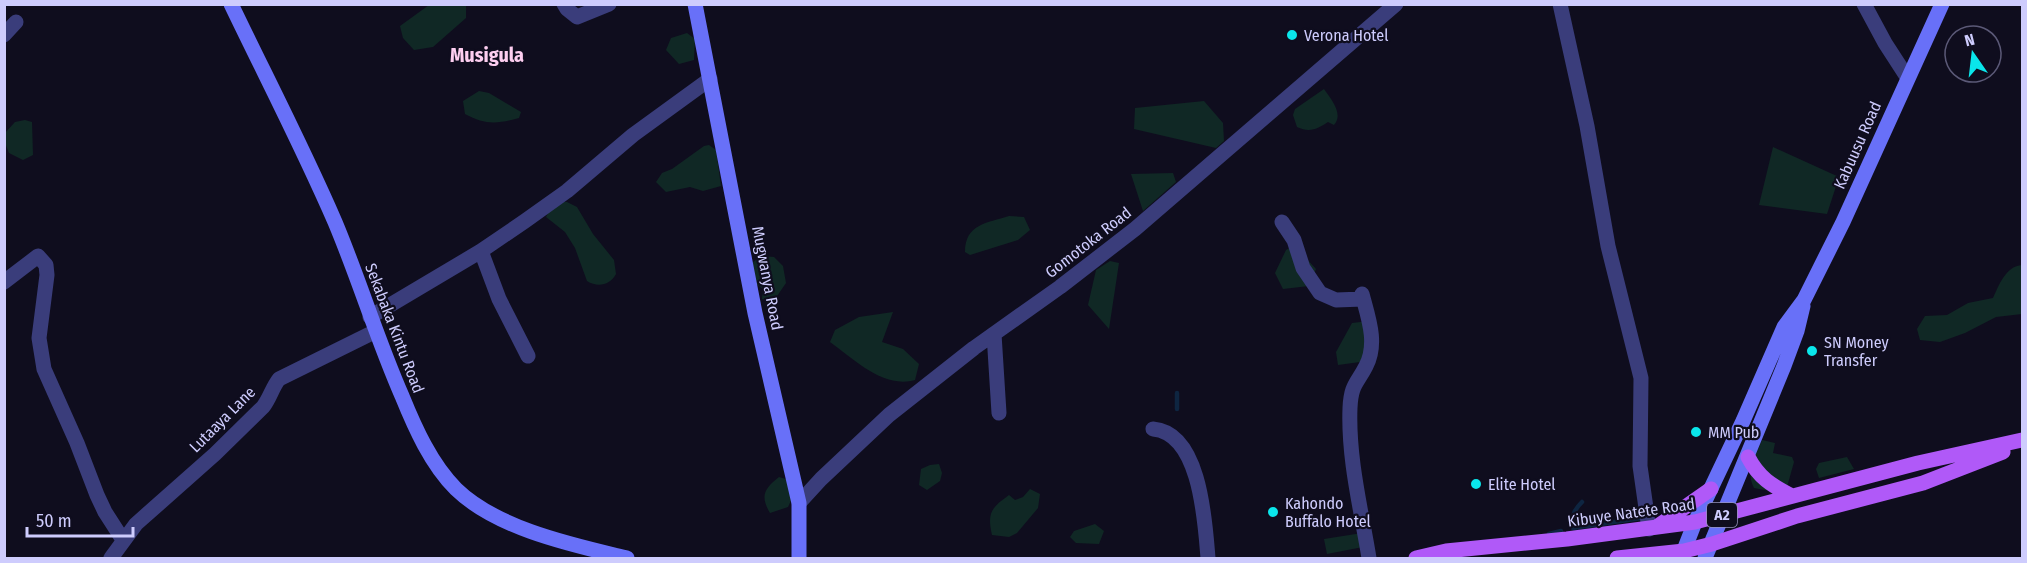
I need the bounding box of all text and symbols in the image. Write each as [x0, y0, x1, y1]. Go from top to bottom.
north arrow [1943, 24, 2003, 84]
place label: Verona Hotel [1304, 26, 1388, 45]
marker: Verona Hotel [1285, 28, 1299, 42]
text: N [1963, 30, 1976, 50]
district label: Musigula [450, 43, 524, 67]
street label: Kabuusu Road [1830, 99, 1885, 192]
street label: Gomotoka Road [1042, 203, 1135, 282]
street label: Mugwanya Road [748, 225, 787, 332]
street label: Sekabaka Kintu Road [361, 261, 428, 396]
place label: SN Money Transfer [1824, 333, 1889, 370]
marker: SN Money Transfer [1805, 344, 1819, 358]
street label: Lutaaya Lane [185, 382, 259, 456]
place label: MM Pub [1708, 423, 1759, 442]
marker: MM Pub [1689, 425, 1703, 439]
place label: Elite Hotel [1488, 475, 1556, 494]
marker: Elite Hotel [1469, 477, 1483, 491]
place label: Kahondo Buffalo Hotel [1285, 494, 1371, 531]
street label: Kibuye Natete Road [1566, 494, 1696, 531]
scale bar [27, 500, 134, 538]
road number: A2 [1707, 503, 1737, 527]
marker: Kahondo Buffalo Hotel [1266, 505, 1280, 519]
text: 50 m [36, 510, 72, 532]

